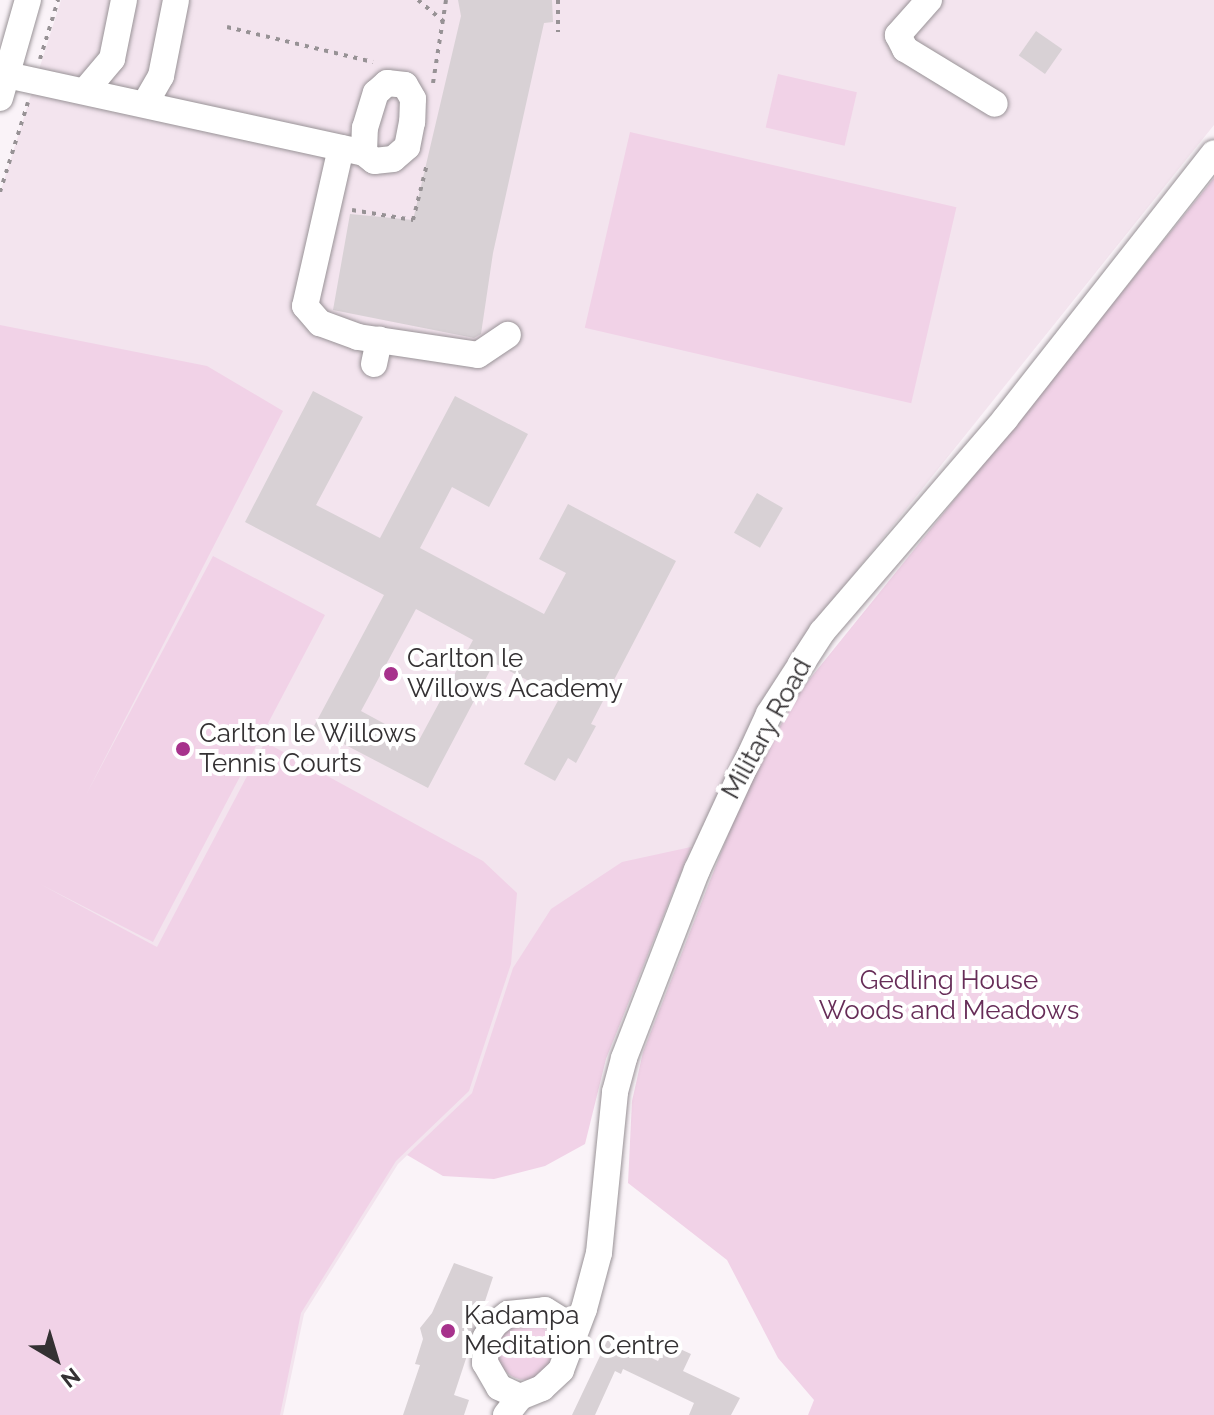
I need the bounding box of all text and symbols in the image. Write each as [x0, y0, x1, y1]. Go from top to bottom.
place label: Carlton le Willows Academy [407, 643, 624, 704]
street label: Military Road [715, 653, 819, 805]
marker: Carlton le Willows Academy [382, 665, 400, 683]
place label: Carlton le Willows Tennis Courts [199, 718, 417, 780]
marker: Carlton le Willows Tennis Courts [174, 740, 192, 758]
park label: Gedling House Woods and Meadows [819, 965, 1079, 1026]
place label: Kadampa Meditation Centre [464, 1300, 679, 1362]
north arrow [16, 1319, 96, 1399]
marker: Kadampa Meditation Centre [439, 1322, 457, 1340]
text: N [56, 1362, 85, 1393]

